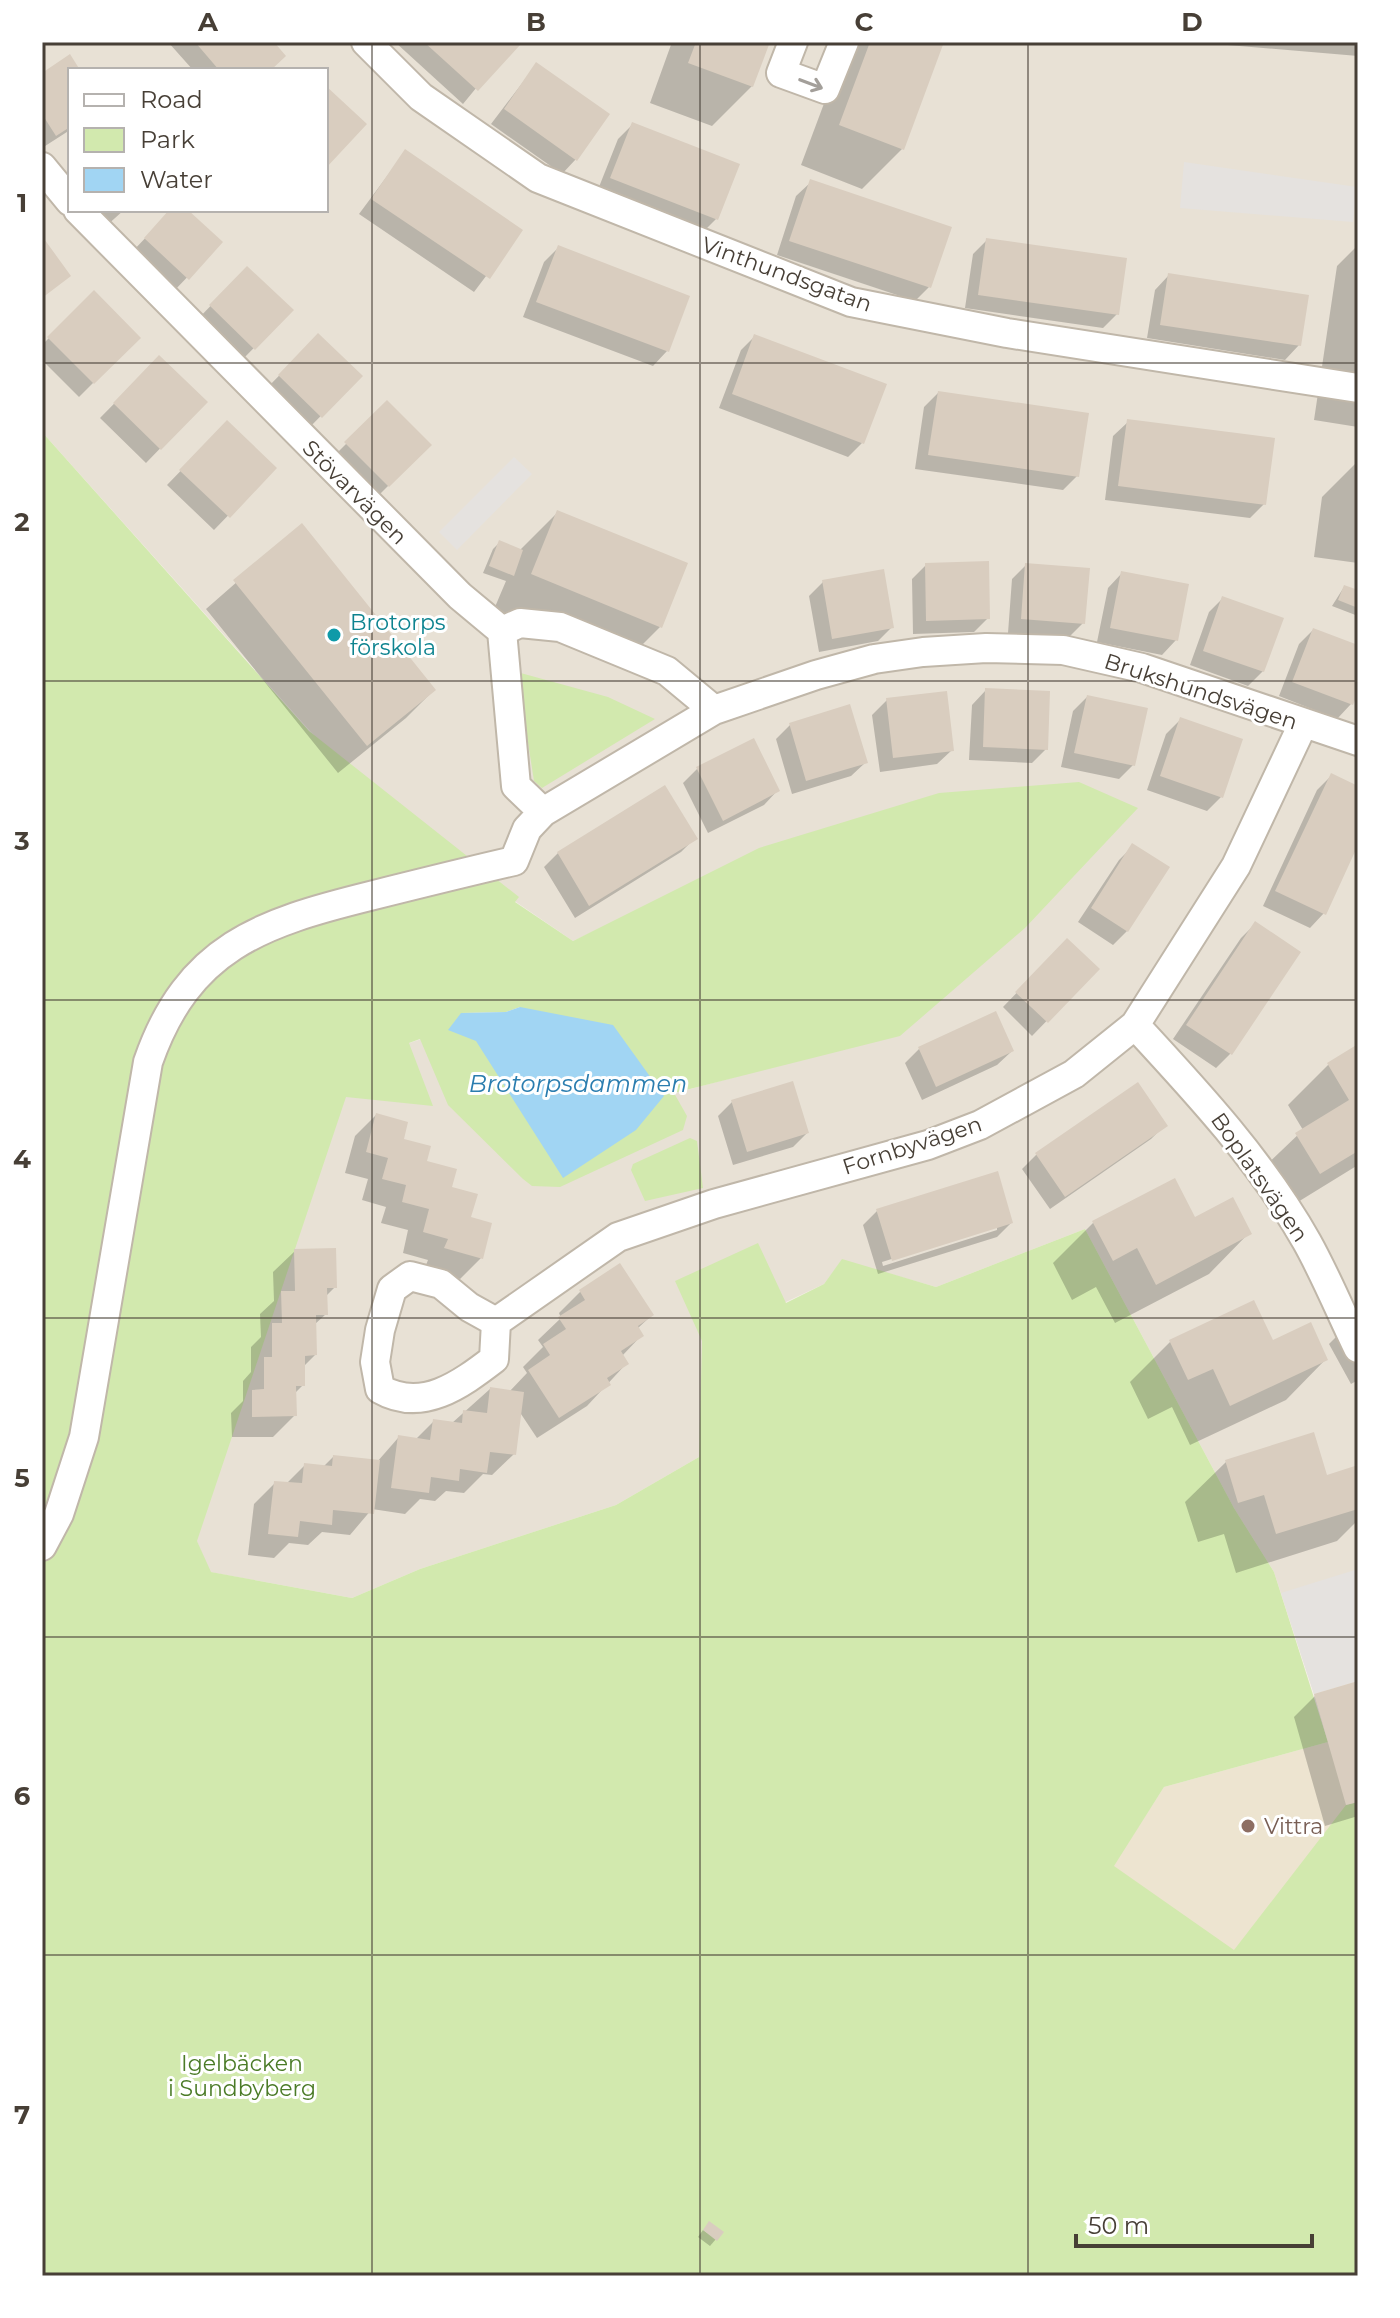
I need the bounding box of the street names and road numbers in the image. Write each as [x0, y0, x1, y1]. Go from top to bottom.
street label: Vinthundsgatan [698, 231, 876, 318]
street label: Stövarvägen [297, 434, 413, 550]
street label: Brukshundsvägen [1101, 648, 1301, 735]
street label: Boplatsvägen [1205, 1108, 1314, 1247]
street label: Fornbyvägen [839, 1110, 985, 1181]

